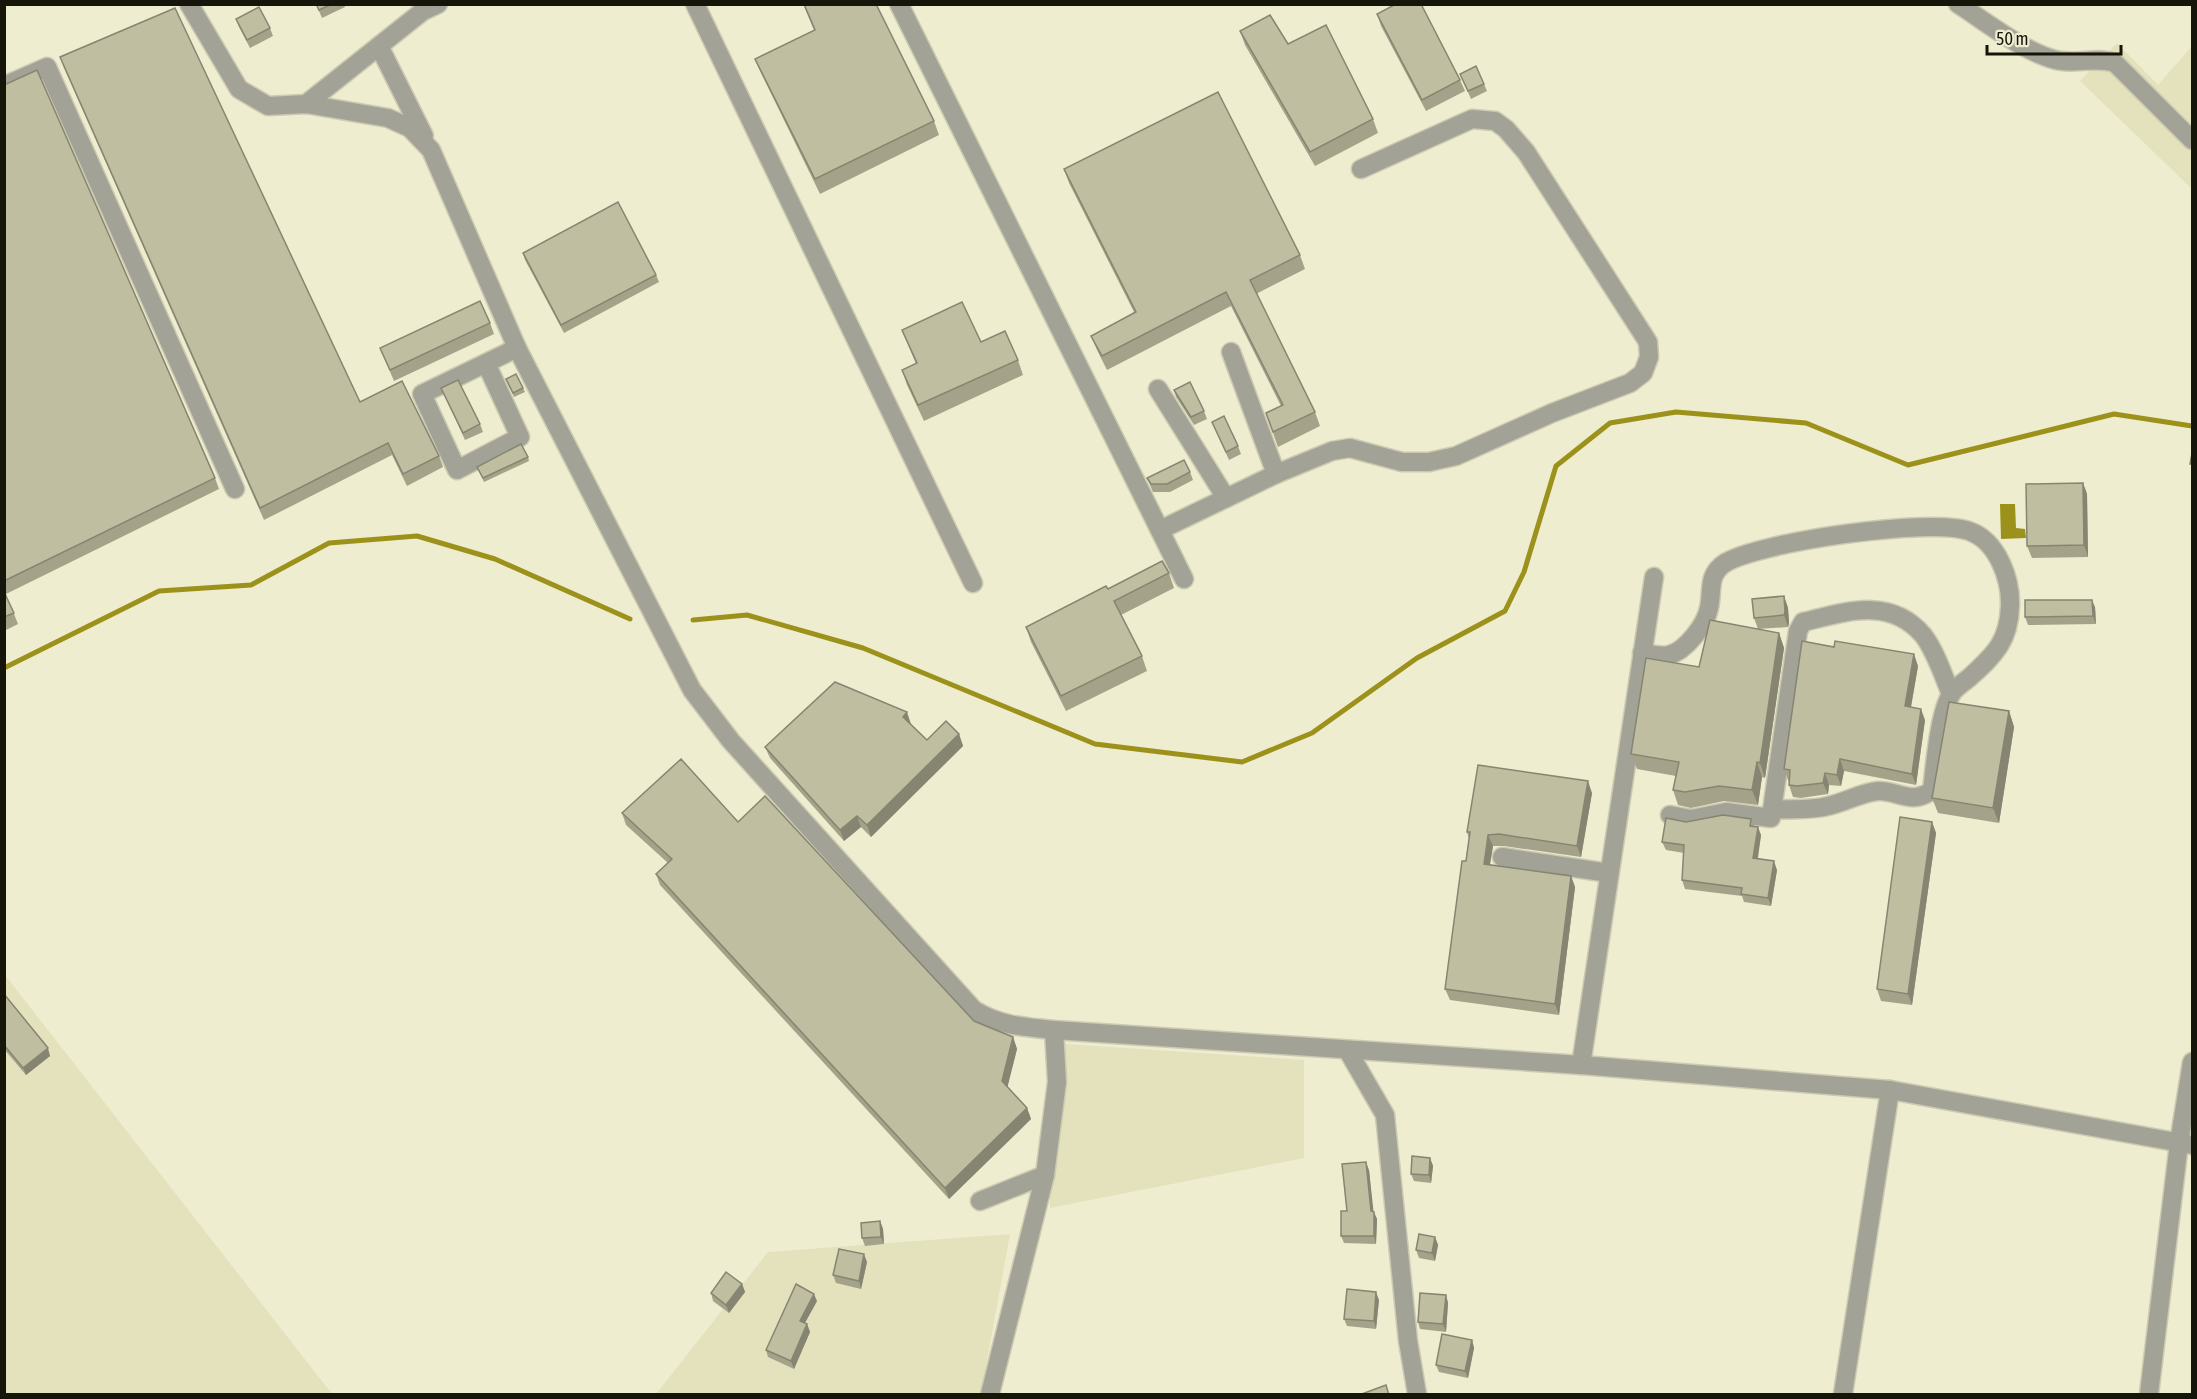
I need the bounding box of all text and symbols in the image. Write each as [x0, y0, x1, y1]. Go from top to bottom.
scale bar [1987, 18, 2120, 56]
text: 50 m [1996, 28, 2028, 49]

